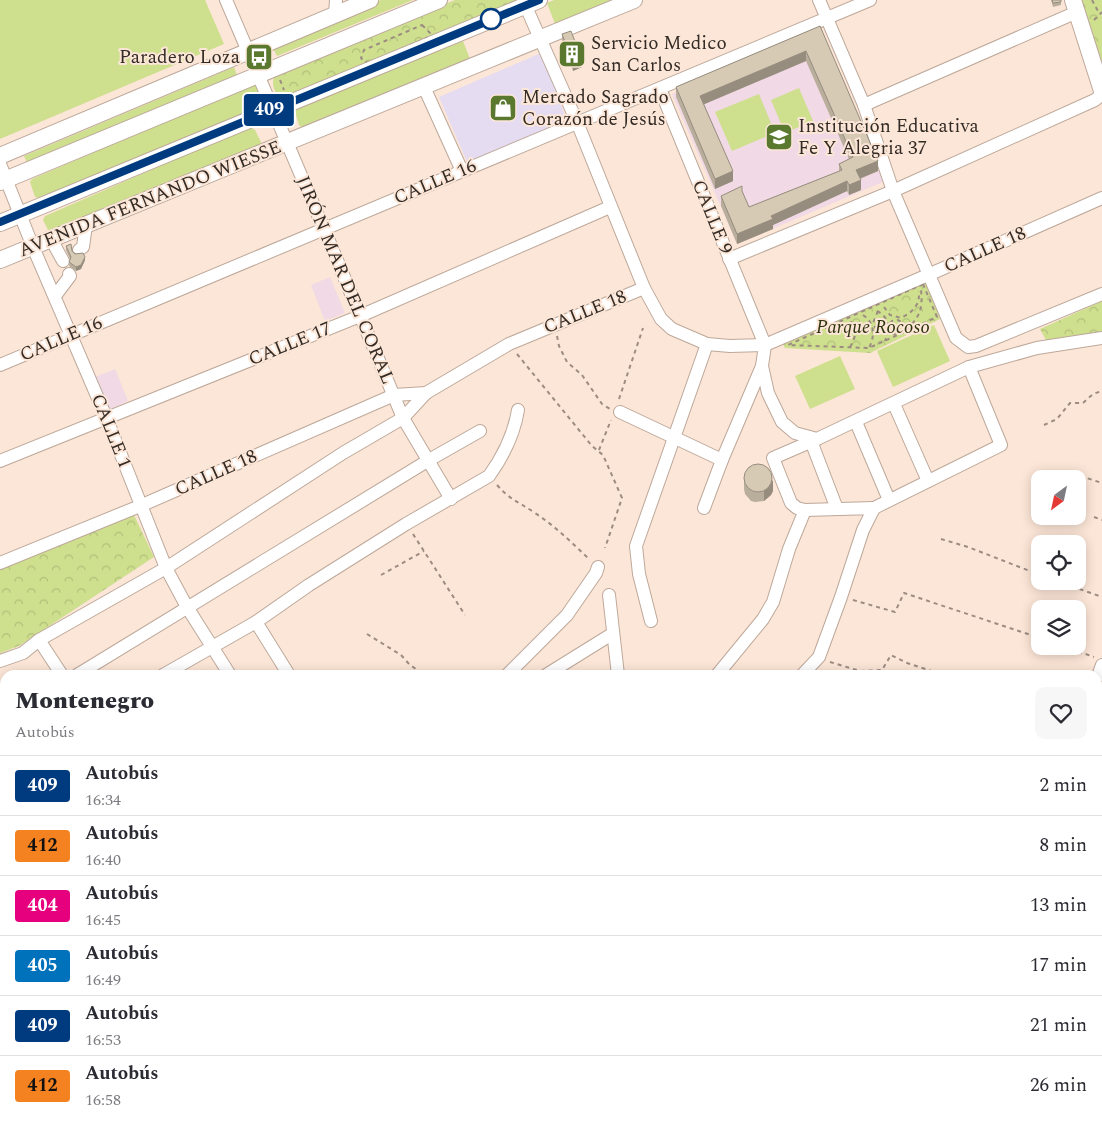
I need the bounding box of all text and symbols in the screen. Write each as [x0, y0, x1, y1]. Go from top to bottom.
unlabelled marker [480, 8, 502, 30]
place label: Servicio Medico San Carlos [591, 29, 727, 80]
building icon: Servicio Medico San Carlos [557, 39, 587, 69]
bus stop icon: Paradero Loza [244, 42, 274, 72]
place label: Paradero Loza [119, 43, 241, 72]
place label: Mercado Sagrado Corazón de Jesús [522, 83, 669, 134]
shop icon: Mercado Sagrado Corazón de Jesús [488, 93, 518, 123]
line badge: 409 [240, 94, 298, 126]
text: 409 [254, 96, 284, 123]
place label: Institución Educativa Fe Y Alegria 37 [798, 112, 980, 163]
school or university icon: Institución Educativa Fe Y Alegria 37 [764, 122, 794, 152]
street label: AVENIDA FERNANDO WIESSE [14, 133, 286, 265]
street label: CALLE 16 [389, 152, 481, 212]
street label: JIRÓN MAR DEL CORAL [288, 171, 402, 389]
street label: CALLE 9 [684, 175, 740, 259]
street label: CALLE 18 [939, 219, 1031, 281]
street label: CALLE 18 [539, 282, 631, 342]
street label: CALLE 16 [15, 309, 107, 369]
park label: Parque Rocoso [816, 313, 930, 342]
street label: CALLE 17 [244, 314, 336, 374]
street label: CALLE 1 [83, 389, 139, 473]
street label: CALLE 18 [170, 442, 262, 504]
north arrow [1031, 470, 1086, 525]
map controls [1031, 470, 1086, 655]
button: locate [1031, 535, 1086, 590]
button: layers [1031, 600, 1086, 655]
text: Montenegro [15, 683, 154, 719]
button: heart [1035, 687, 1087, 739]
text: Autobús [15, 720, 75, 744]
text: Autobús [85, 759, 159, 788]
text: 2 min [1039, 771, 1087, 800]
text: 409 [27, 772, 58, 799]
text: 16:34 [85, 788, 121, 812]
text: Autobús [85, 819, 159, 848]
text: 8 min [1039, 831, 1087, 860]
text: 412 [27, 832, 58, 859]
text: 16:40 [85, 848, 121, 872]
text: Autobús [85, 879, 159, 908]
text: 13 min [1030, 891, 1087, 920]
text: 404 [27, 892, 58, 919]
text: 16:45 [85, 908, 121, 932]
text: Autobús [85, 939, 159, 968]
text: 17 min [1030, 951, 1087, 980]
text: 405 [27, 952, 58, 979]
text: 16:49 [85, 968, 121, 992]
text: Autobús [85, 999, 159, 1028]
text: 21 min [1030, 1011, 1087, 1040]
text: 409 [27, 1012, 58, 1039]
text: 16:53 [85, 1028, 121, 1052]
text: Autobús [85, 1059, 159, 1088]
text: 26 min [1030, 1071, 1087, 1100]
text: 412 [27, 1072, 58, 1099]
text: 16:58 [85, 1088, 121, 1112]

